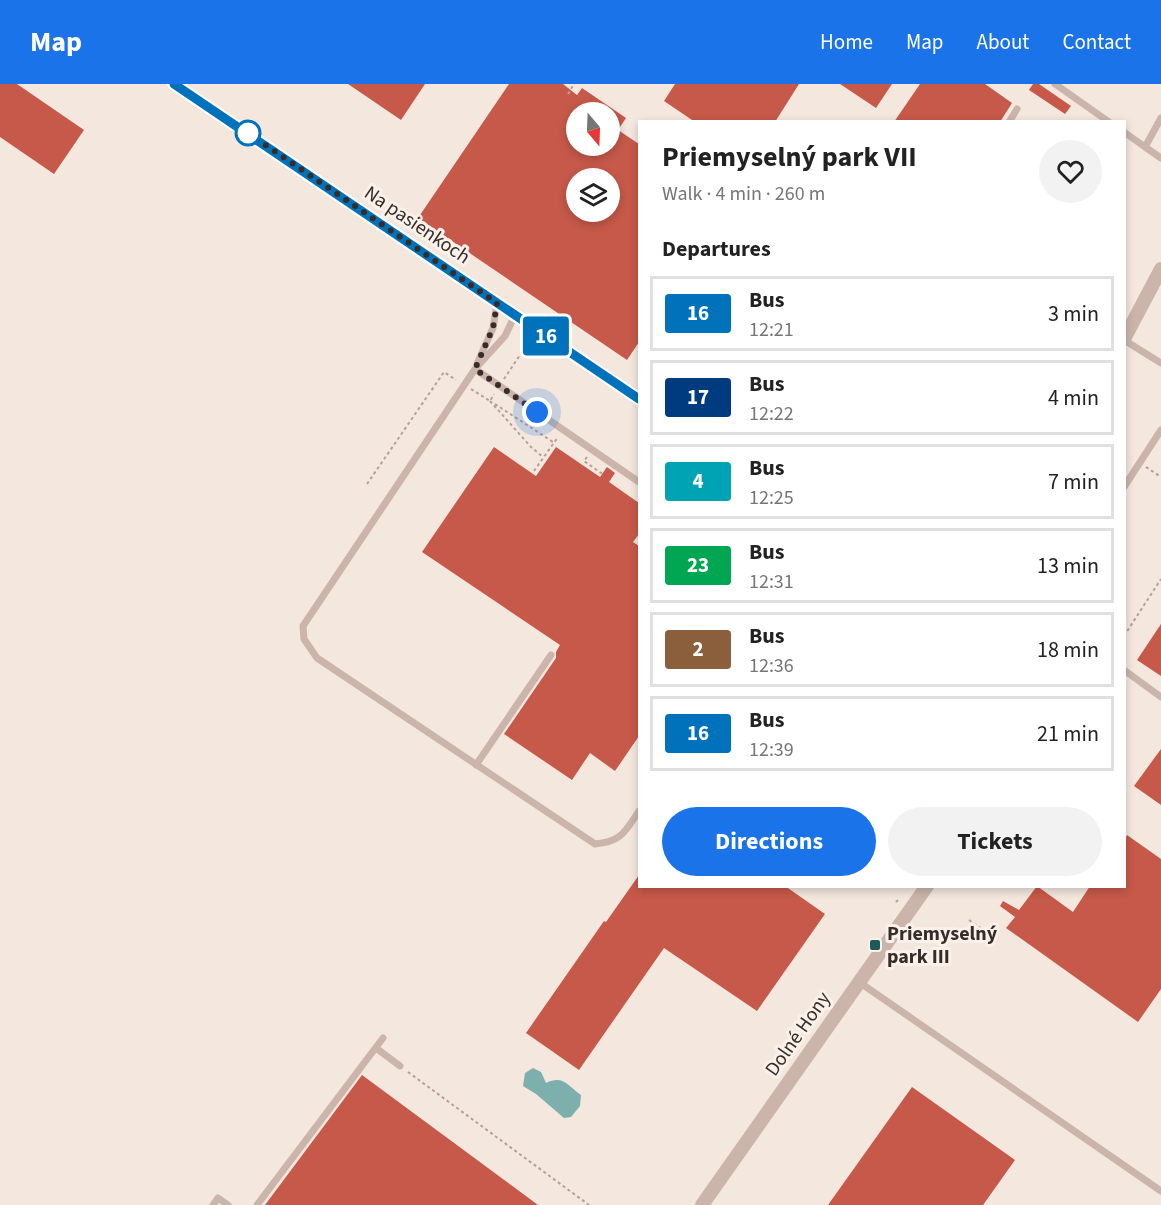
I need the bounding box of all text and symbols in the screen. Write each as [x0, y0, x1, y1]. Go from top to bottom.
text: Map [30, 22, 82, 62]
text: Home [820, 27, 873, 57]
text: Map [906, 27, 944, 57]
text: About [977, 27, 1029, 57]
text: Contact [1062, 27, 1131, 57]
north arrow [566, 102, 620, 156]
map controls [566, 102, 620, 222]
unlabelled marker [235, 120, 261, 146]
text: Priemyselný park VII [662, 137, 917, 177]
button: heart [1039, 140, 1102, 203]
button: layers [566, 168, 620, 222]
street label: Na pasienkoch [358, 179, 476, 271]
text: Walk · 4 min · 260 m [662, 180, 825, 208]
text: Departures [662, 233, 771, 265]
text: Bus [749, 284, 785, 316]
text: 16 [687, 298, 709, 328]
text: 3 min [1048, 298, 1099, 330]
line badge: 16 [519, 316, 573, 356]
text: 12:21 [749, 316, 794, 344]
text: 16 [535, 321, 557, 351]
text: Bus [749, 368, 785, 400]
text: 17 [687, 382, 709, 412]
text: 4 min [1048, 382, 1099, 414]
your location [522, 397, 552, 427]
text: 12:22 [749, 400, 794, 428]
text: Bus [749, 452, 785, 484]
text: 4 [692, 466, 704, 496]
text: 7 min [1048, 466, 1099, 498]
text: 12:25 [749, 484, 794, 512]
text: Bus [749, 536, 785, 568]
text: 23 [687, 550, 709, 580]
text: 13 min [1037, 550, 1099, 582]
text: 12:31 [749, 568, 794, 596]
text: Bus [749, 620, 785, 652]
text: 2 [692, 634, 704, 664]
text: 18 min [1037, 634, 1099, 666]
text: 12:36 [749, 652, 794, 680]
text: Bus [749, 704, 785, 736]
text: 16 [687, 718, 709, 748]
text: 21 min [1037, 718, 1099, 750]
text: 12:39 [749, 736, 794, 764]
button: Directions [662, 807, 876, 876]
button: Tickets [888, 807, 1102, 876]
place label: Priemyselný park III [887, 920, 998, 971]
marker: Priemyselný park III [868, 938, 882, 952]
street label: Dolné Hony [759, 986, 838, 1082]

